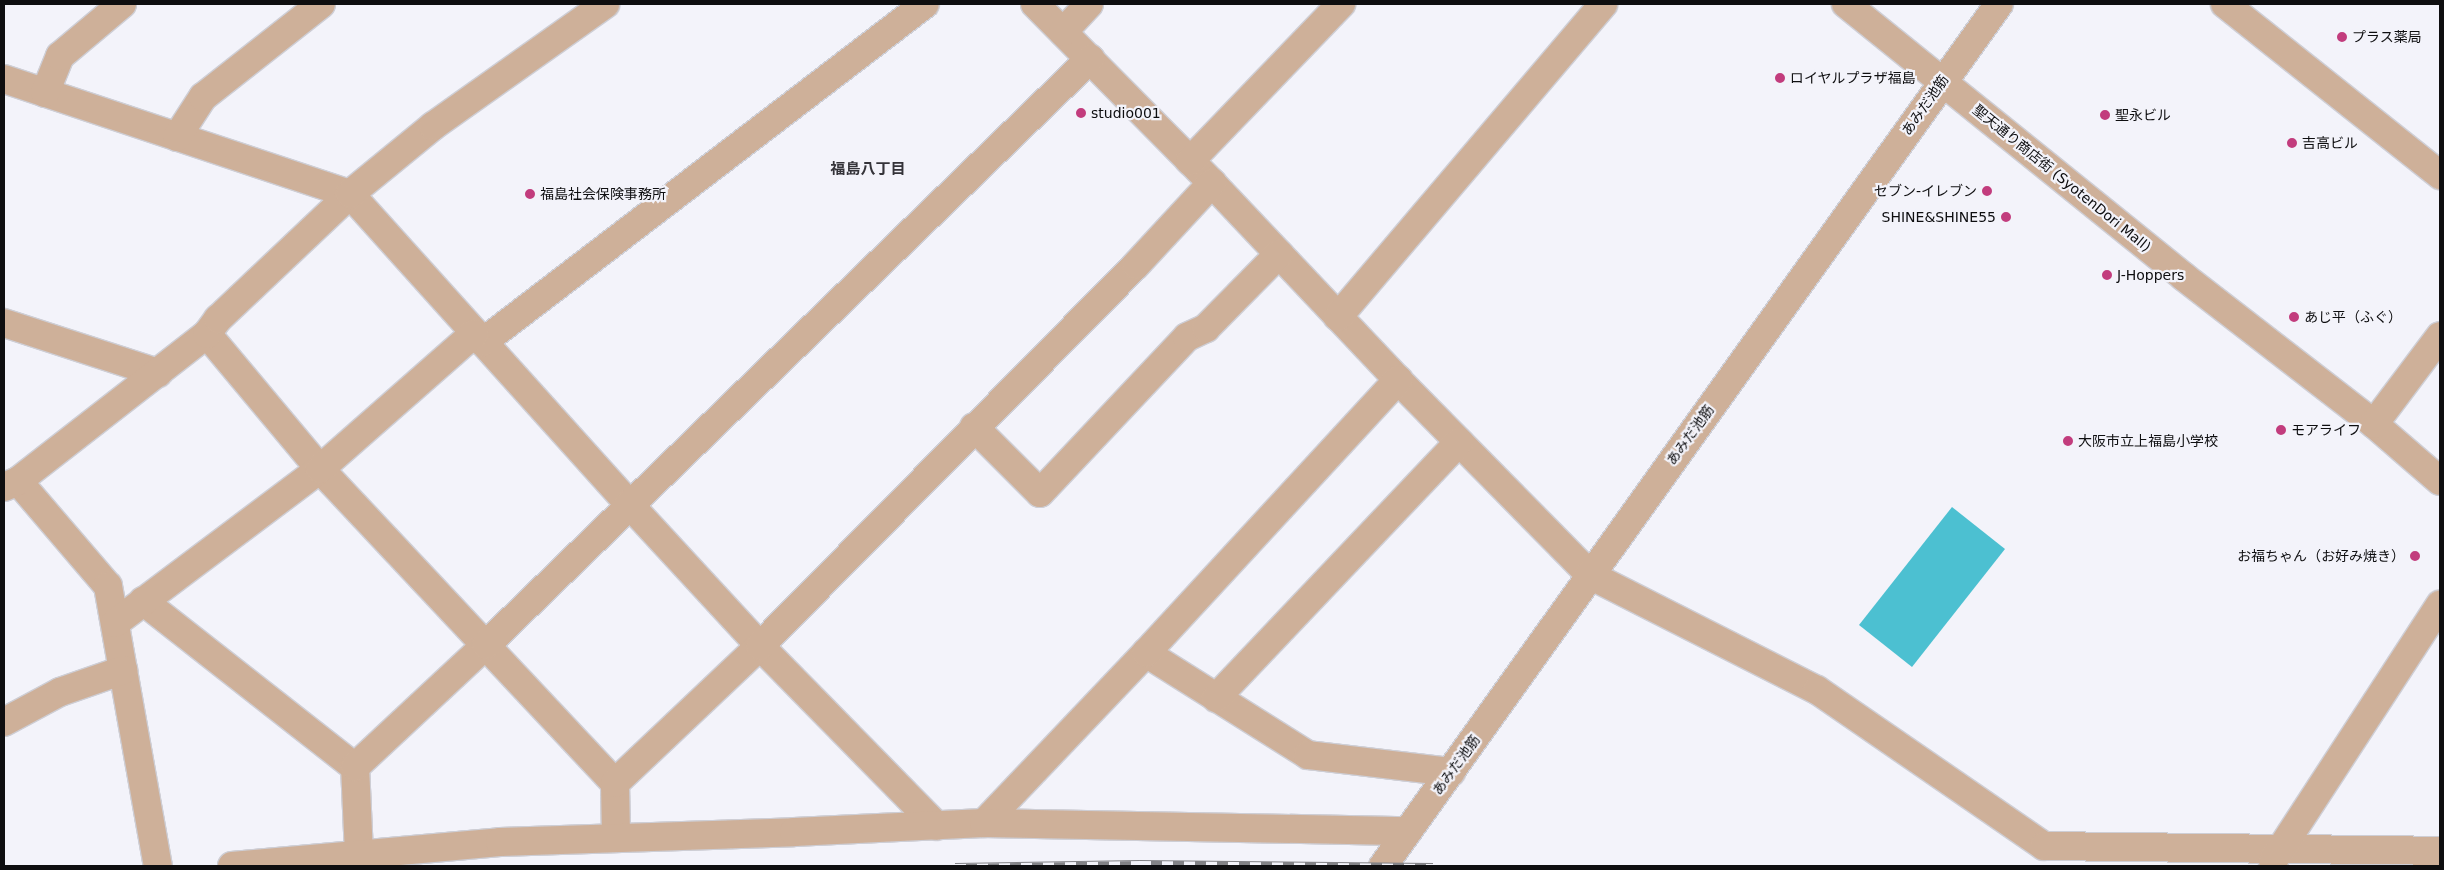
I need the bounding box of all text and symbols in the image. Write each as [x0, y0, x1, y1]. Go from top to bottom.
place label: プラス薬局 [2352, 29, 2422, 45]
marker: プラス薬局 [2336, 31, 2348, 43]
place label: ロイヤルプラザ福島 [1790, 70, 1916, 86]
marker: ロイヤルプラザ福島 [1774, 72, 1786, 84]
street label: あみだ池筋 [1898, 72, 1952, 138]
street label: 聖天通り商店街 (SyotenDori Mall) [1970, 101, 2154, 255]
place label: studio001 [1091, 105, 1161, 121]
marker: studio001 [1075, 107, 1087, 119]
place label: 聖永ビル [2115, 107, 2171, 123]
marker: 聖永ビル [2099, 109, 2111, 121]
place label: 吉高ビル [2302, 135, 2358, 151]
marker: 吉高ビル [2286, 137, 2298, 149]
district label: 福島八丁目 [831, 161, 905, 179]
place label: セブン-イレブン [1874, 183, 1977, 199]
marker: セブン-イレブン [1981, 185, 1993, 197]
place label: 福島社会保険事務所 [540, 186, 666, 202]
marker: 福島社会保険事務所 [524, 188, 536, 200]
place label: SHINE&SHINE55 [1882, 209, 1996, 225]
marker: SHINE&SHINE55 [2000, 211, 2012, 223]
place label: J-Hoppers [2117, 267, 2184, 283]
marker: J-Hoppers [2101, 269, 2113, 281]
place label: あじ平（ふぐ） [2304, 309, 2402, 325]
marker: あじ平（ふぐ） [2288, 311, 2300, 323]
street label: あみだ池筋 [1663, 402, 1717, 468]
place label: モアライフ [2291, 422, 2361, 438]
marker: モアライフ [2275, 424, 2287, 436]
place label: 大阪市立上福島小学校 [2078, 433, 2218, 449]
marker: 大阪市立上福島小学校 [2062, 435, 2074, 447]
place label: お福ちゃん（お好み焼き） [2237, 548, 2405, 564]
marker: お福ちゃん（お好み焼き） [2409, 550, 2421, 562]
street label: あみだ池筋 [1429, 732, 1483, 798]

